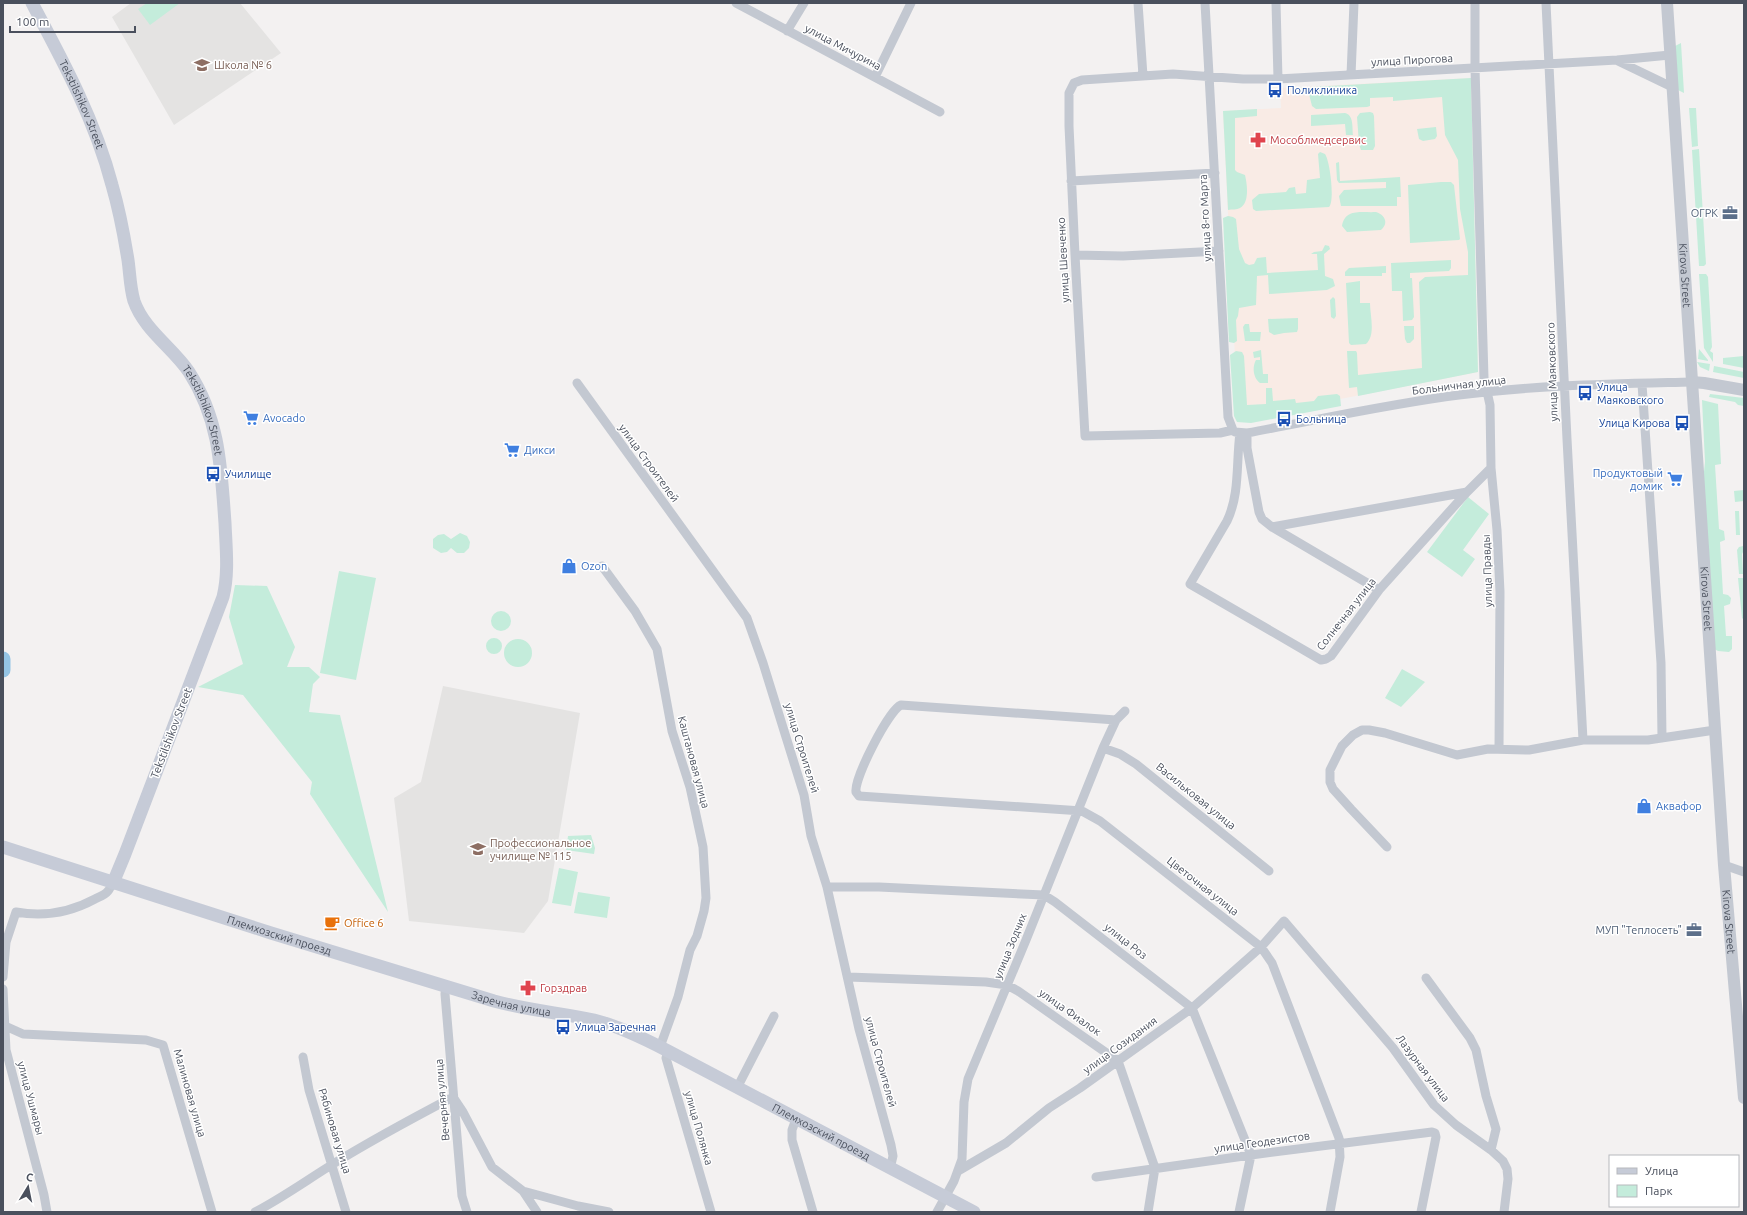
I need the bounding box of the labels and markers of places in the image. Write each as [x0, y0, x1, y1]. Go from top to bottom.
school or university icon: Школа № 6 [193, 56, 211, 74]
place label: Школа № 6 [214, 59, 272, 71]
bus stop icon: Поликлиника [1266, 81, 1284, 99]
place label: Поликлиника [1287, 84, 1357, 96]
pharmacy icon: Мособлмедсервис [1249, 131, 1267, 149]
place label: Мособлмедсервис [1270, 134, 1366, 146]
office icon: ОГРК [1721, 204, 1739, 222]
place label: ОГРК [1691, 207, 1718, 219]
place label: Улица Маяковского [1597, 381, 1664, 406]
bus stop icon: Улица Маяковского [1576, 384, 1594, 402]
supermarket icon: Avocado [242, 409, 260, 427]
bus stop icon: Больница [1275, 410, 1293, 428]
place label: Avocado [263, 412, 305, 424]
place label: Больница [1296, 413, 1346, 425]
bus stop icon: Улица Кирова [1673, 414, 1691, 432]
place label: Улица Кирова [1599, 417, 1670, 429]
supermarket icon: Дикси [503, 441, 521, 459]
place label: Дикси [524, 444, 555, 456]
bus stop icon: Училище [204, 465, 222, 483]
place label: Продуктовый домик [1593, 467, 1663, 492]
place label: Училище [225, 468, 272, 480]
supermarket icon: Продуктовый домик [1666, 470, 1684, 488]
shop icon: Ozon [560, 557, 578, 575]
place label: Ozon [581, 560, 607, 572]
shop icon: Аквафор [1635, 797, 1653, 815]
place label: Аквафор [1656, 800, 1702, 812]
place label: Профессиональное училище № 115 [490, 837, 591, 862]
school or university icon: Профессиональное училище № 115 [469, 840, 487, 858]
cafe icon: Office 6 [323, 914, 341, 932]
place label: Office 6 [344, 917, 383, 929]
office icon: МУП "Теплосеть" [1685, 921, 1703, 939]
place label: МУП "Теплосеть" [1596, 924, 1682, 936]
pharmacy icon: Горздрав [519, 979, 537, 997]
place label: Горздрав [540, 982, 587, 994]
bus stop icon: Улица Заречная [554, 1018, 572, 1036]
place label: Улица Заречная [575, 1021, 656, 1033]

